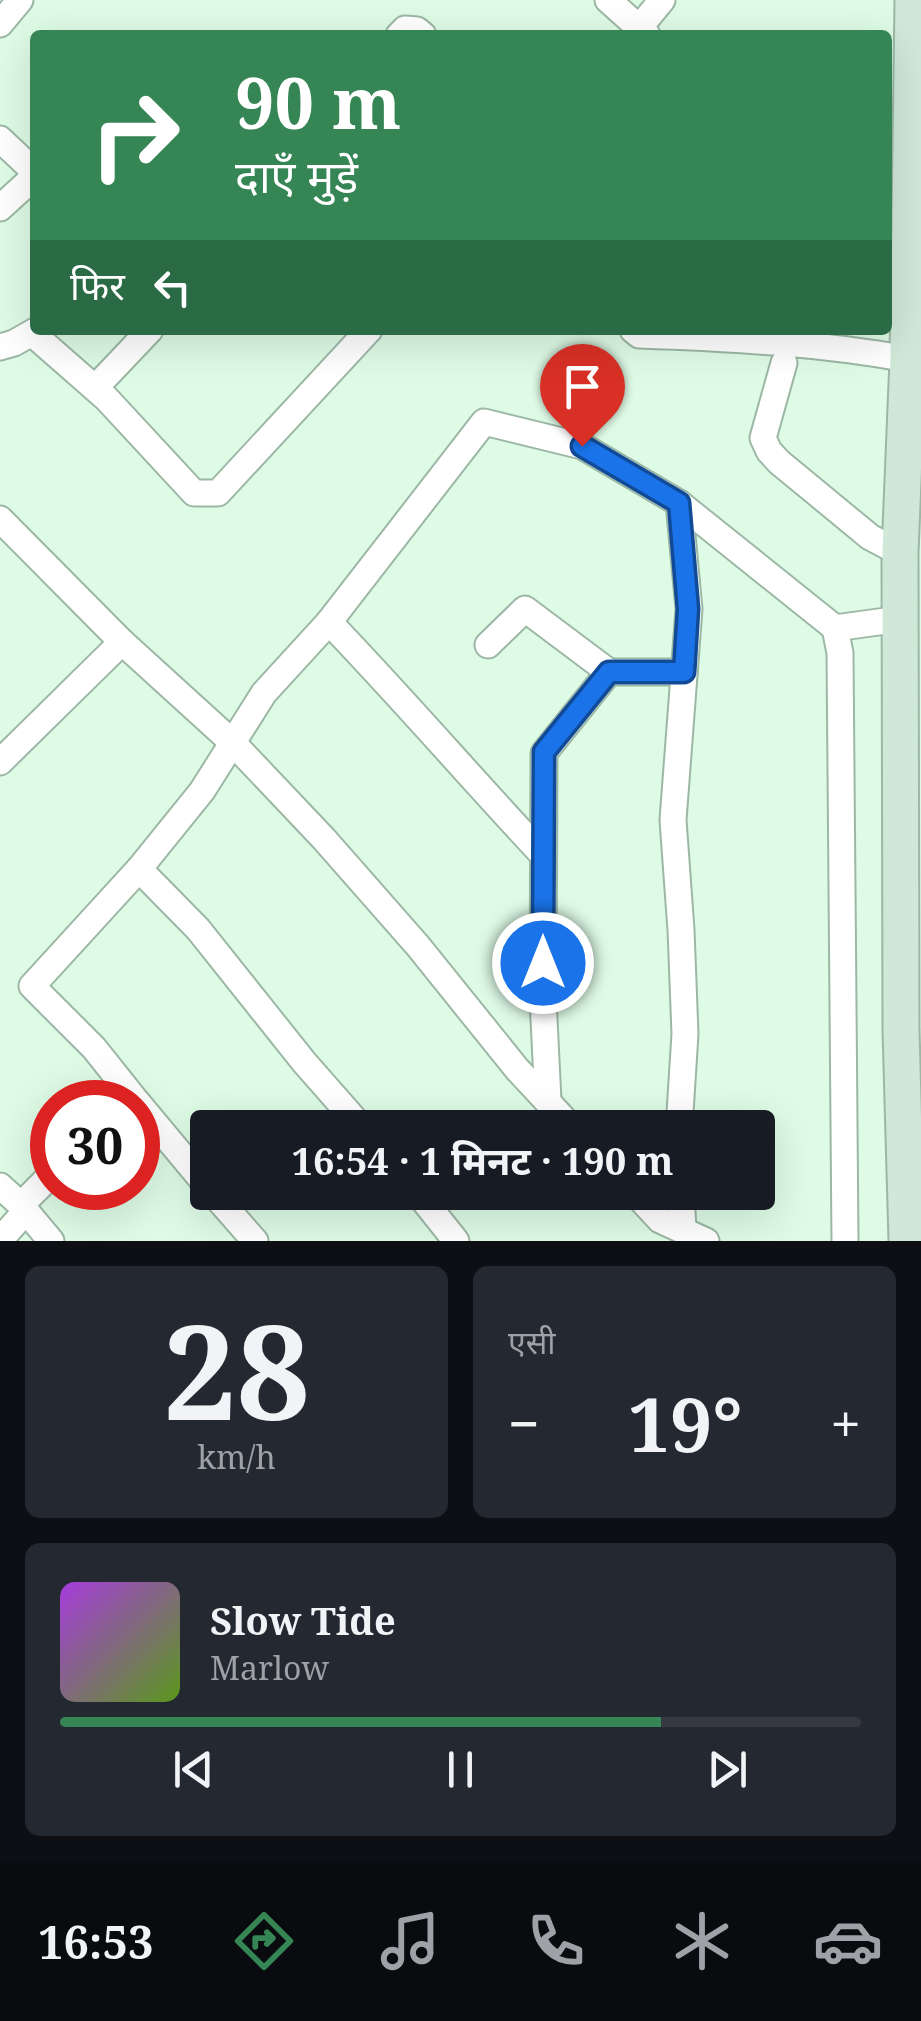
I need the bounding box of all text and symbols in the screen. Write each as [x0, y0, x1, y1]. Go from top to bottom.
text: 90 m [235, 54, 401, 150]
icon: right [70, 70, 200, 200]
text: दाएँ मुड़ें [235, 145, 358, 206]
text: फिर [70, 259, 125, 311]
icon: left [145, 260, 200, 315]
pin [540, 344, 625, 447]
icon: arrive [555, 359, 610, 414]
position arrow [491, 911, 595, 1015]
speed limit sign: 30 [30, 1080, 160, 1210]
text: 16:54 · 1 मिनट · 190 m [291, 1134, 674, 1186]
text: 28 [163, 1281, 310, 1458]
text: एसी [508, 1320, 556, 1363]
text: 19° [628, 1372, 742, 1474]
text: − [508, 1385, 540, 1460]
text: + [830, 1385, 861, 1460]
text: km/h [197, 1435, 276, 1478]
text: Slow Tide [210, 1594, 396, 1646]
text: Marlow [210, 1646, 329, 1689]
icon: previous [166, 1742, 221, 1797]
icon: pause [433, 1742, 488, 1797]
icon: next [700, 1742, 755, 1797]
icon: directions [229, 1906, 299, 1976]
icon: music [375, 1906, 445, 1976]
icon: phone [521, 1906, 591, 1976]
icon: climate [667, 1906, 737, 1976]
icon: car [813, 1906, 883, 1976]
text: 16:53 [38, 1911, 153, 1972]

